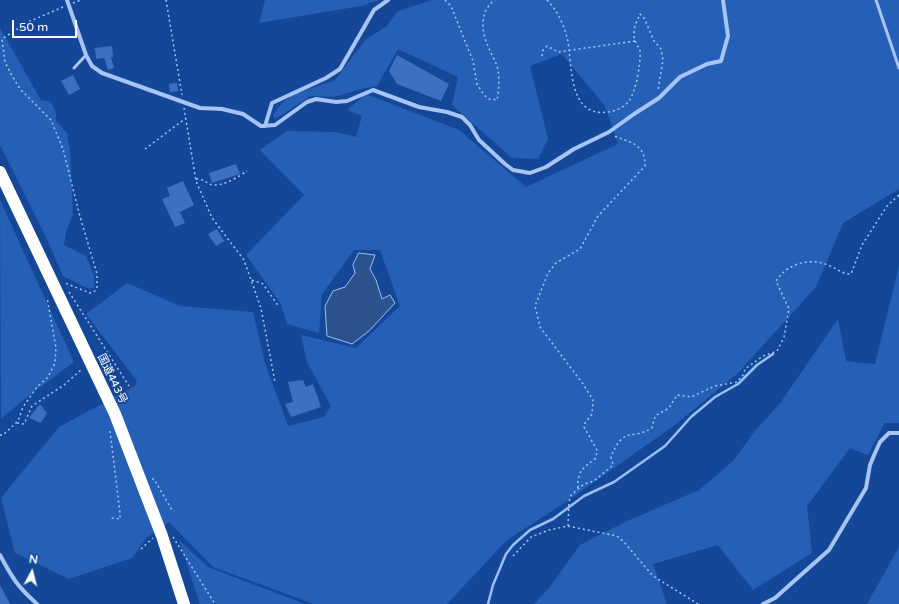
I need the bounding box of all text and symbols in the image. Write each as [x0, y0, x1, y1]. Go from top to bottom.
scale bar [14, 12, 79, 38]
text: 50 m [19, 20, 48, 34]
street label: 国道443号 [94, 352, 130, 406]
north arrow [12, 552, 52, 592]
text: N [28, 553, 39, 567]

